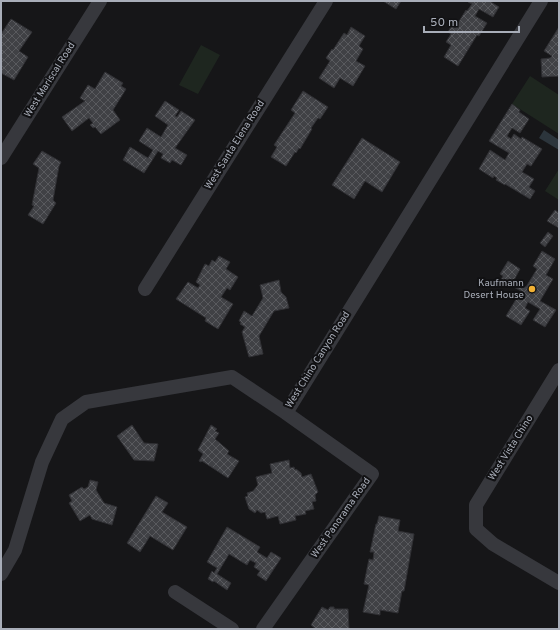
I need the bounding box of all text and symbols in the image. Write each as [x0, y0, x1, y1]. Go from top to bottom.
scale bar [424, 8, 519, 34]
text: 50 m [430, 15, 458, 31]
street label: West Mariscal Road [22, 40, 78, 120]
street label: West Santa Elena Road [202, 98, 268, 192]
place label: Kaufmann Desert House [464, 277, 524, 302]
marker: Kaufmann Desert House [527, 284, 537, 294]
street label: West Chino Canyon Road [283, 309, 353, 411]
street label: West Vista Chino [486, 413, 537, 483]
street label: West Panorama Road [308, 475, 374, 561]

